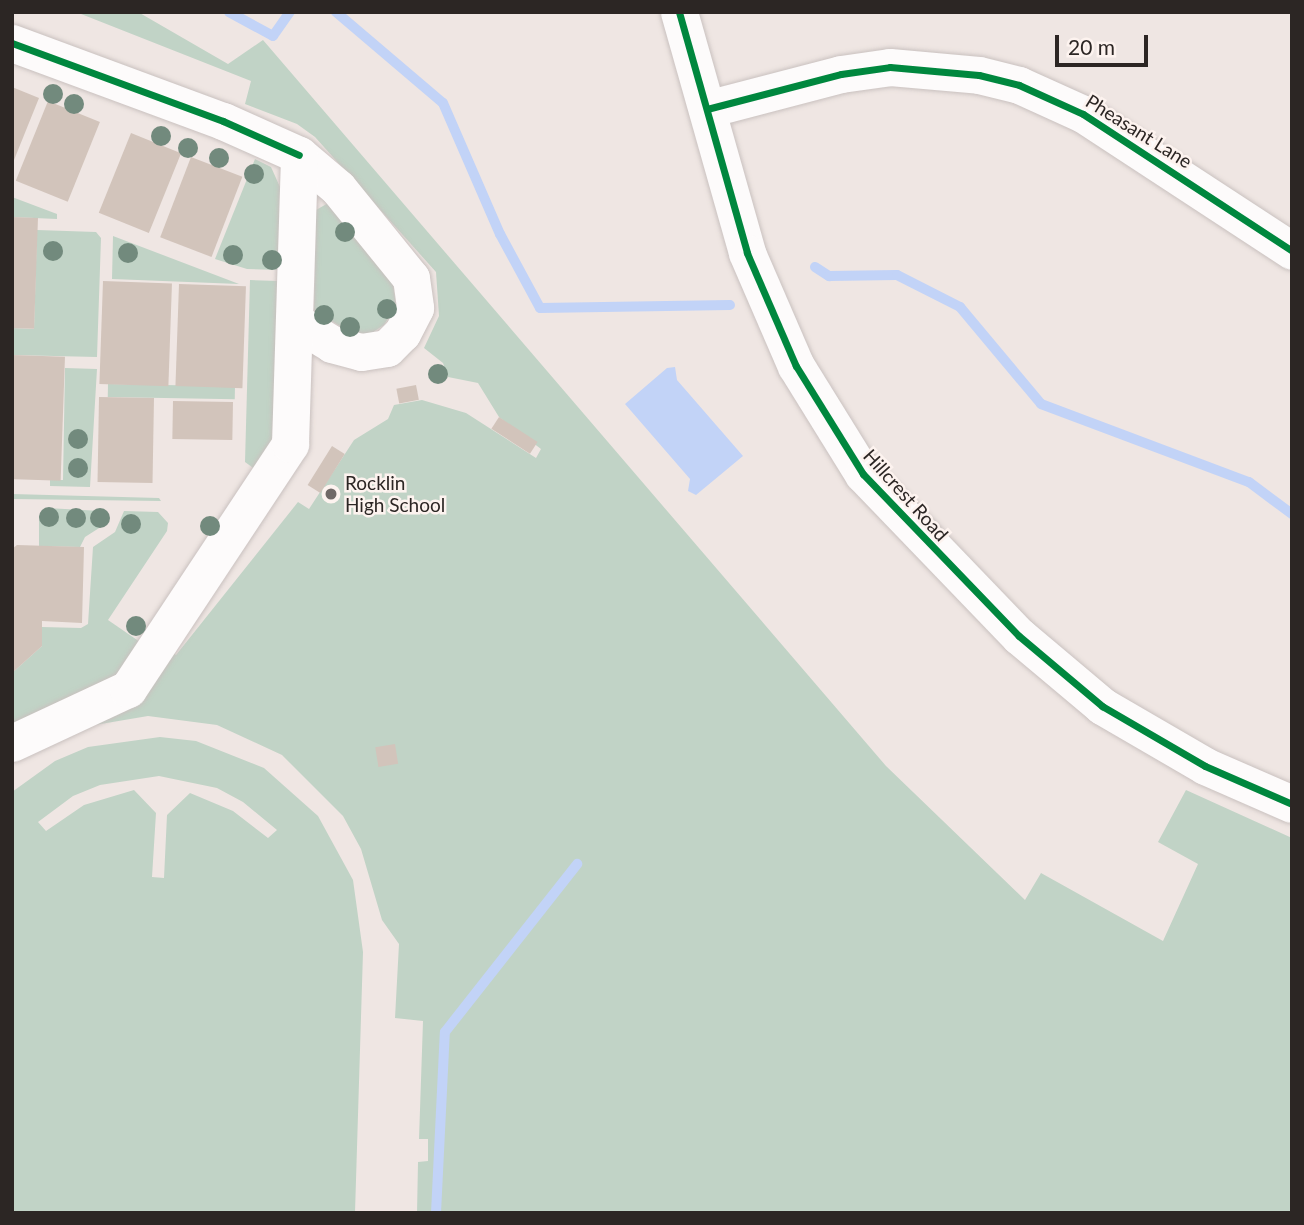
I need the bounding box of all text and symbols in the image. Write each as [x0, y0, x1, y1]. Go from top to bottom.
scale bar [1059, 21, 1152, 65]
text: 20 m [1068, 34, 1115, 59]
street label: Pheasant Lane [1082, 89, 1196, 173]
street label: Hillcrest Road [859, 444, 953, 546]
place label: Rocklin High School [345, 472, 445, 516]
marker: Rocklin High School [323, 486, 339, 502]

